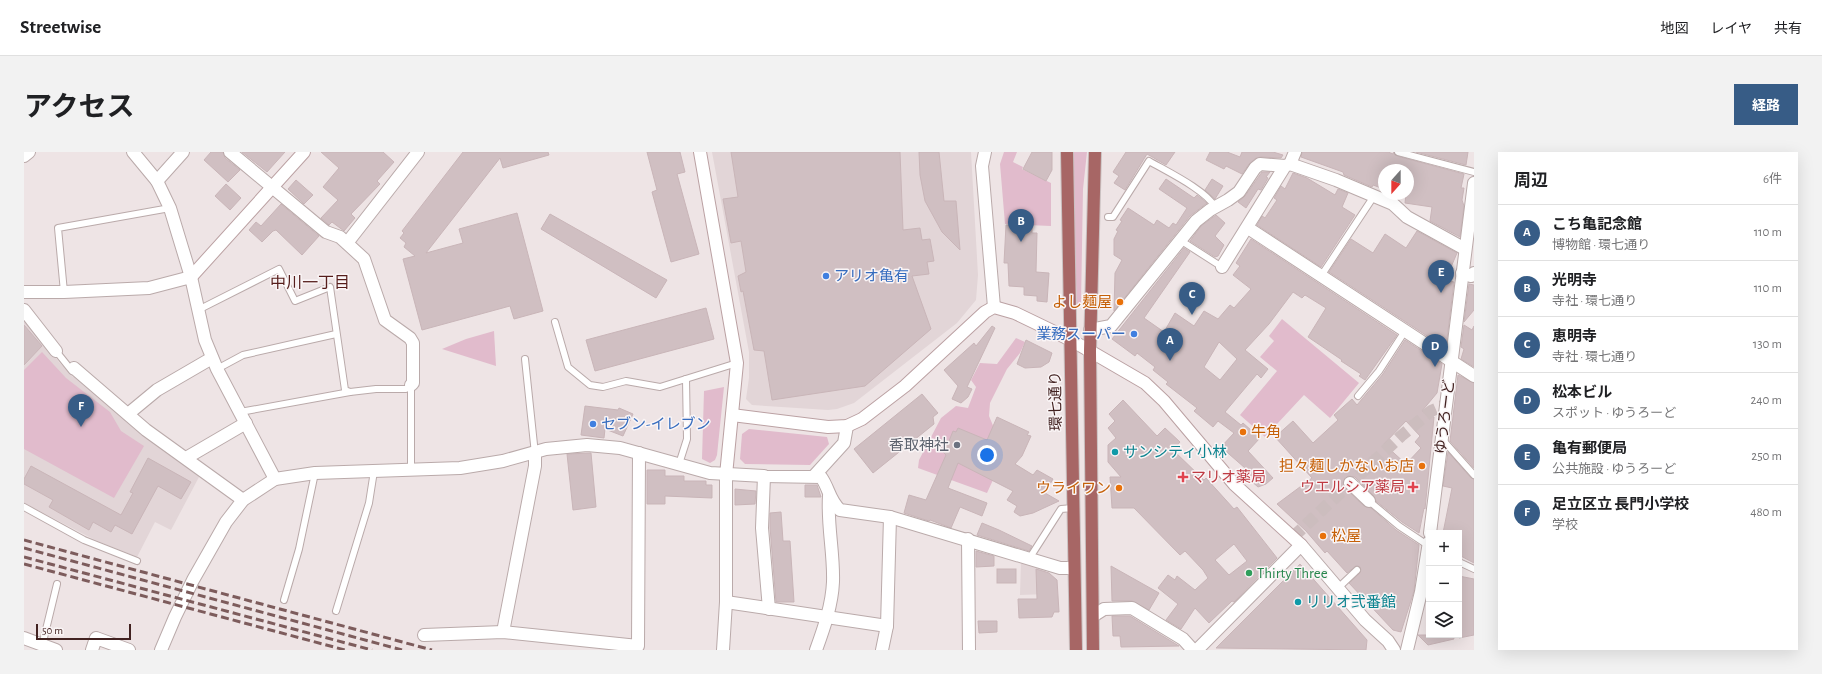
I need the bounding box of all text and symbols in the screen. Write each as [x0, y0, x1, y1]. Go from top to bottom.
text: Streetwise [20, 18, 101, 37]
text: 地図 [1660, 22, 1688, 36]
text: レイヤ [1710, 22, 1752, 36]
text: 共有 [1774, 22, 1802, 36]
button: 経路 [1734, 84, 1798, 125]
text: アクセス [24, 94, 135, 122]
north arrow [1378, 164, 1414, 200]
text: 周辺 [1514, 172, 1548, 189]
text: 6件 [1763, 173, 1782, 186]
pin: B [1008, 209, 1034, 242]
text: こち亀記念館 [1552, 217, 1642, 232]
text: A [1523, 226, 1531, 239]
text: 110 m [1754, 226, 1782, 239]
text: 博物館 · 環七通り [1552, 239, 1650, 252]
pin: E [1428, 260, 1454, 293]
place label: アリオ亀有 [834, 268, 909, 284]
marker: アリオ亀有 [821, 271, 831, 281]
text: 光明寺 [1552, 273, 1597, 288]
district label: 中川一丁目 [270, 274, 350, 291]
pin: C [1179, 282, 1205, 315]
text: B [1523, 282, 1531, 295]
text: 110 m [1754, 282, 1782, 295]
place label: よし麺屋 [1052, 294, 1112, 310]
text: 寺社 · 環七通り [1552, 295, 1637, 308]
marker: よし麺屋 [1115, 297, 1125, 307]
place label: 業務スーパー [1036, 326, 1126, 342]
pin: A [1157, 328, 1183, 361]
marker: 業務スーパー [1129, 329, 1139, 339]
text: 恵明寺 [1552, 329, 1597, 344]
pin: D [1422, 334, 1448, 367]
text: C [1524, 338, 1530, 351]
text: 130 m [1753, 338, 1782, 351]
text: 寺社 · 環七通り [1552, 351, 1637, 364]
street label: 環七通り [1047, 371, 1064, 431]
street label: ゆうろーど [1432, 379, 1457, 455]
text: 松本ビル [1552, 385, 1612, 400]
pin: F [68, 394, 94, 427]
text: D [1523, 394, 1531, 407]
text: 240 m [1750, 394, 1782, 407]
text: スポット · ゆうろーど [1552, 407, 1676, 420]
place label: セブン-イレブン [601, 416, 711, 432]
marker: セブン-イレブン [588, 419, 598, 429]
place label: 牛角 [1251, 424, 1281, 440]
marker: 牛角 [1238, 427, 1248, 437]
place label: 香取神社 [889, 437, 949, 453]
marker: 香取神社 [952, 440, 962, 450]
text: 亀有郵便局 [1552, 441, 1627, 456]
place label: サンシティ小林 [1123, 444, 1227, 460]
your location [977, 445, 997, 465]
marker: サンシティ小林 [1110, 447, 1120, 457]
text: E [1524, 450, 1530, 463]
text: 250 m [1751, 450, 1782, 463]
place label: 担々麺しかないお店 [1279, 458, 1414, 474]
marker: 担々麺しかないお店 [1417, 461, 1427, 471]
text: 公共施設 · ゆうろーど [1552, 463, 1676, 476]
place label: マリオ薬局 [1191, 469, 1266, 485]
marker: マリオ薬局 [1178, 472, 1188, 482]
place label: ウエルシア薬局 [1300, 479, 1405, 495]
place label: ウライワン [1036, 481, 1111, 496]
marker: ウエルシア薬局 [1408, 482, 1418, 492]
marker: ウライワン [1114, 483, 1124, 493]
text: 足立区立 長門小学校 [1552, 497, 1689, 512]
text: F [1524, 506, 1530, 519]
text: 480 m [1750, 506, 1782, 519]
text: 学校 [1552, 519, 1578, 532]
place label: 松屋 [1331, 528, 1361, 544]
map controls [1426, 530, 1462, 638]
button: + [1426, 530, 1462, 566]
marker: 松屋 [1318, 531, 1328, 541]
place label: Thirty Three [1257, 566, 1328, 581]
button: − [1426, 566, 1462, 602]
marker: Thirty Three [1244, 568, 1254, 578]
place label: リリオ弐番館 [1306, 594, 1396, 610]
marker: リリオ弐番館 [1293, 597, 1303, 607]
button: layers [1426, 602, 1462, 638]
scale bar [36, 622, 131, 641]
text: 50 m [42, 625, 63, 636]

